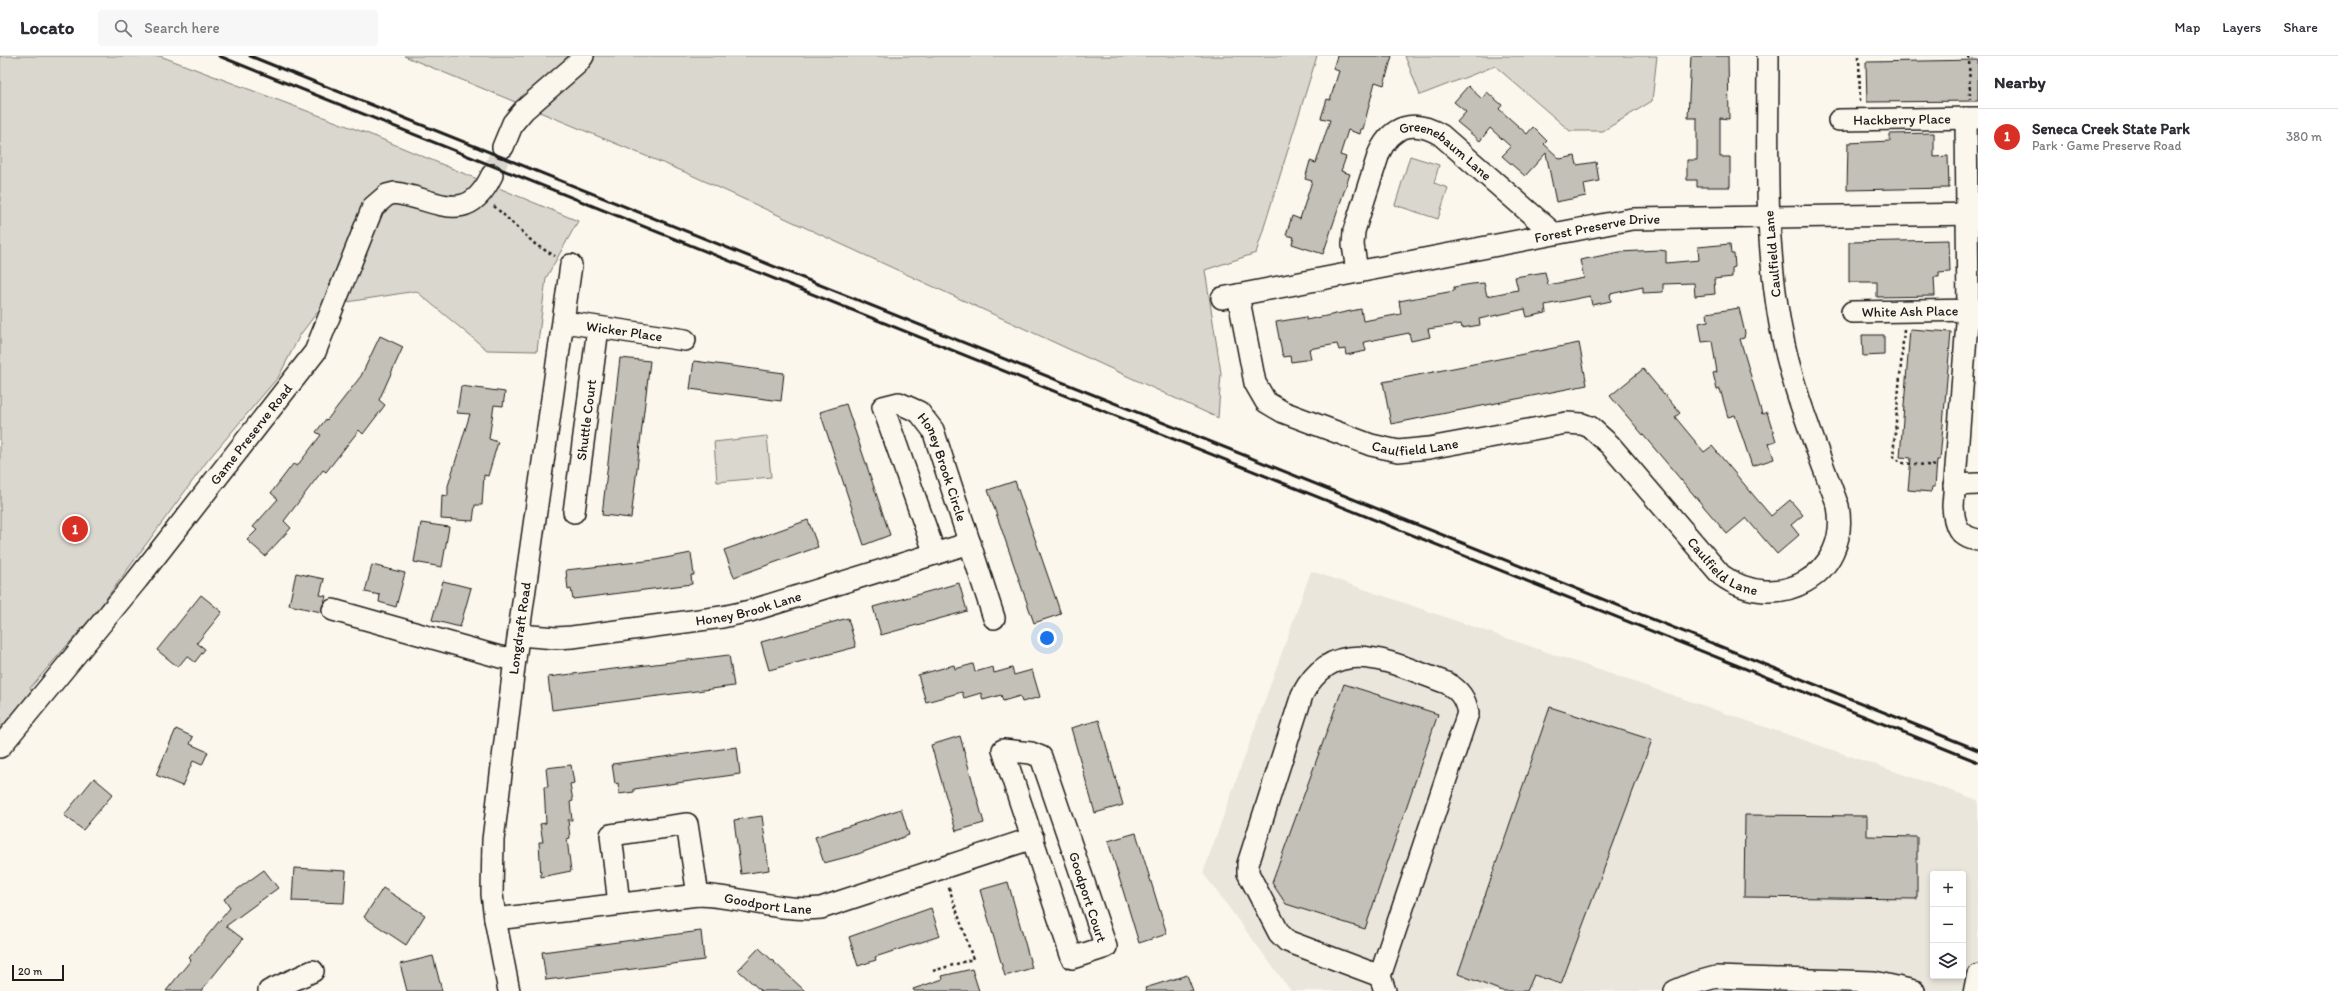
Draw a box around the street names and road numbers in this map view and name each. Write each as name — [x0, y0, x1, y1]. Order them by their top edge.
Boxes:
street label: Hackberry Place — [1853, 110, 1951, 129]
street label: Greenebaum Lane — [1397, 118, 1495, 185]
street label: Caulfield Lane — [1760, 209, 1785, 298]
street label: Forest Preserve Drive — [1533, 211, 1660, 247]
street label: White Ash Place — [1862, 302, 1959, 321]
street label: Wicker Place — [585, 317, 664, 346]
street label: Shuttle Court — [573, 378, 600, 461]
street label: Game Preserve Road — [206, 380, 296, 489]
street label: Honey Brook Circle — [914, 409, 970, 524]
street label: Caulfield Lane — [1370, 435, 1460, 460]
street label: Caulfield Lane — [1683, 534, 1759, 599]
street label: Longdraft Road — [505, 581, 535, 676]
street label: Honey Brook Lane — [694, 588, 804, 629]
street label: Goodport Court — [1065, 850, 1110, 944]
street label: Goodport Lane — [723, 889, 812, 918]

